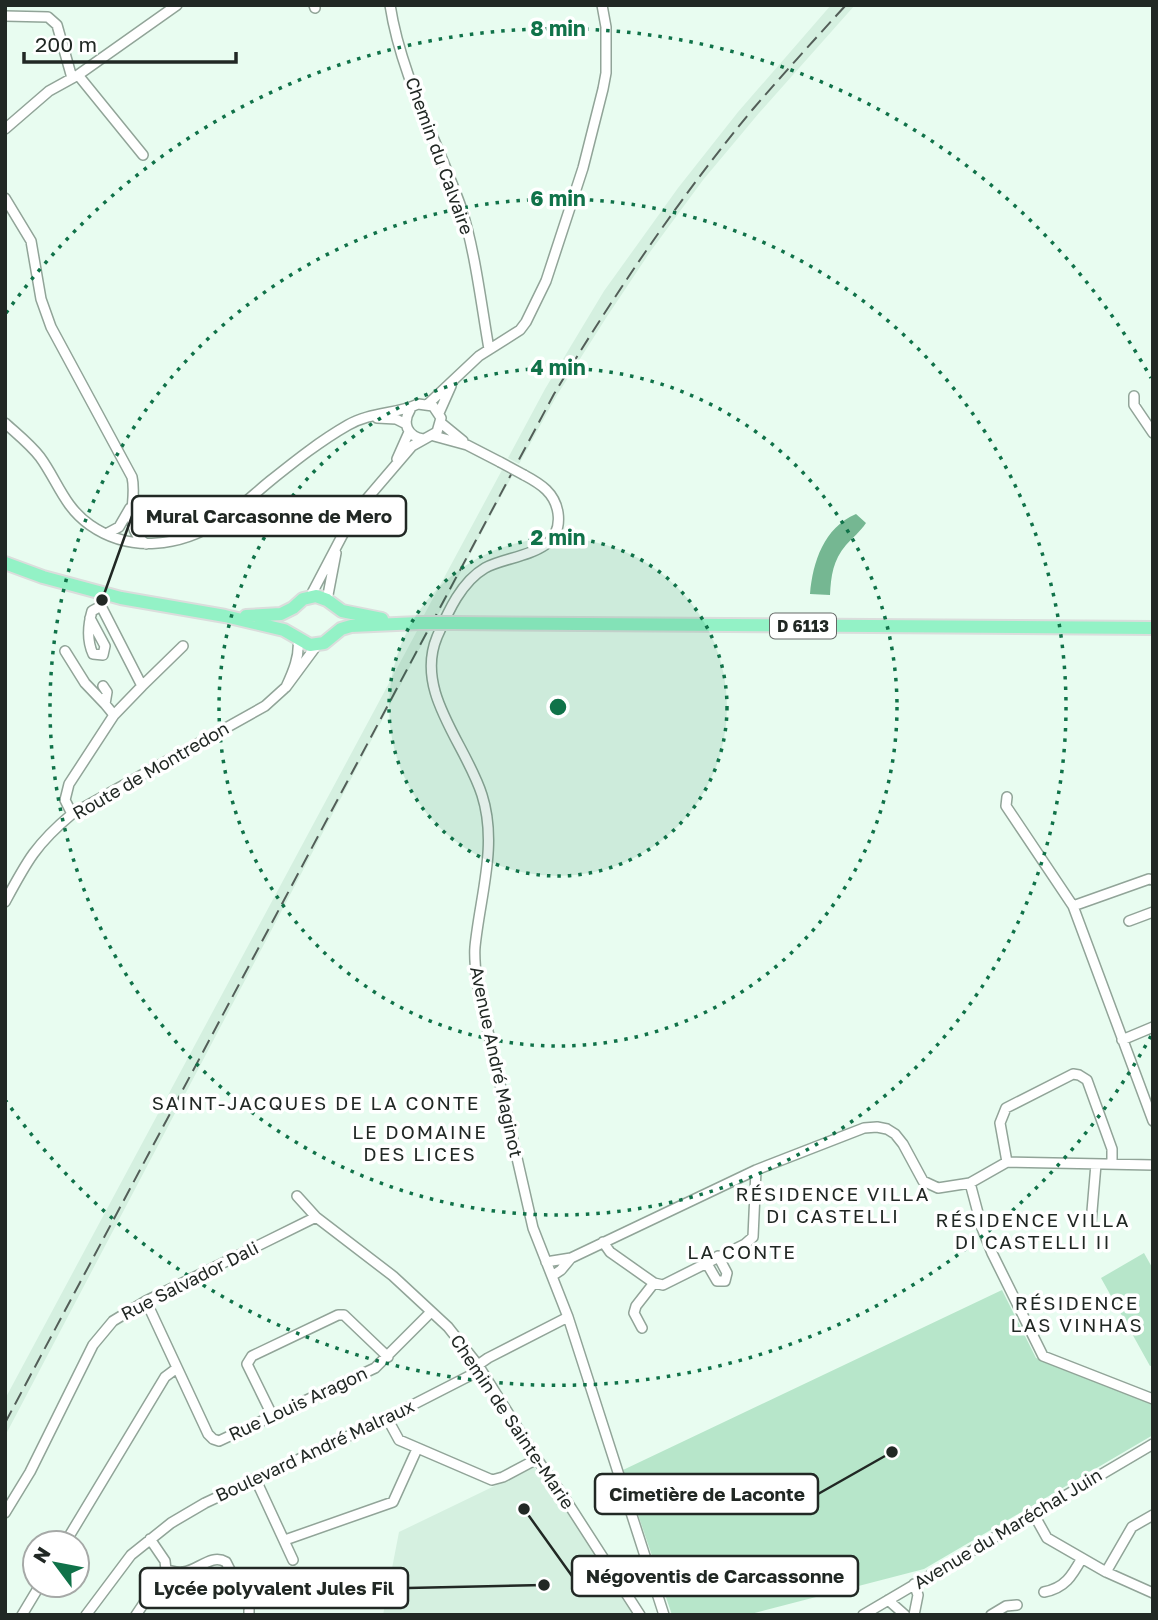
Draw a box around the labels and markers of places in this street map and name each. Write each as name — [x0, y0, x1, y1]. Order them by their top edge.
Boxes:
callout: Mural Carcasonne de Mero — [132, 496, 406, 536]
centre of rings — [546, 695, 570, 719]
callout: Cimetière de Laconte — [595, 1474, 818, 1514]
callout: Négoventis de Carcassonne — [572, 1556, 858, 1596]
callout: Lycée polyvalent Jules Fil — [140, 1568, 408, 1608]

